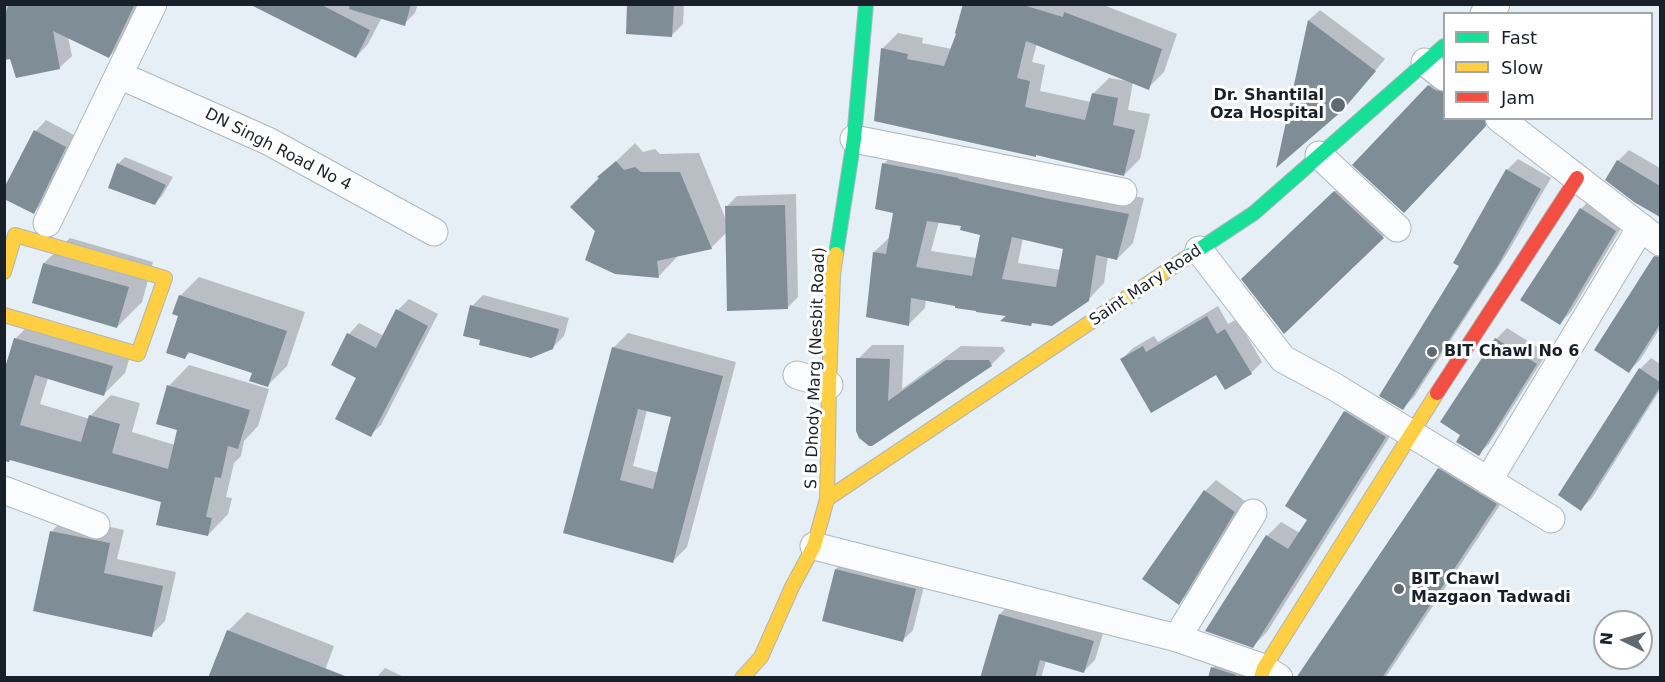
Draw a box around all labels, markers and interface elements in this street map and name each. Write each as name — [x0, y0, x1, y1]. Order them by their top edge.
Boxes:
legend — [1443, 12, 1653, 120]
text: Fast — [1501, 27, 1537, 48]
text: Slow — [1501, 57, 1543, 78]
place label: Dr. Shantilal Oza Hospital — [1210, 86, 1324, 124]
text: Jam — [1501, 87, 1535, 108]
marker: Dr. Shantilal Oza Hospital — [1329, 96, 1347, 114]
street label: DN Singh Road No 4 — [202, 105, 354, 195]
street label: Saint Mary Road — [1086, 241, 1206, 331]
street label: S B Dhody Marg (Nesbit Road) — [802, 247, 830, 489]
place label: BIT Chawl No 6 — [1444, 342, 1579, 362]
marker: BIT Chawl No 6 — [1425, 345, 1439, 359]
place label: BIT Chawl Mazgaon Tadwadi — [1411, 570, 1571, 608]
marker: BIT Chawl Mazgaon Tadwadi — [1392, 582, 1406, 596]
north arrow — [1593, 610, 1653, 670]
text: N — [1597, 631, 1617, 646]

